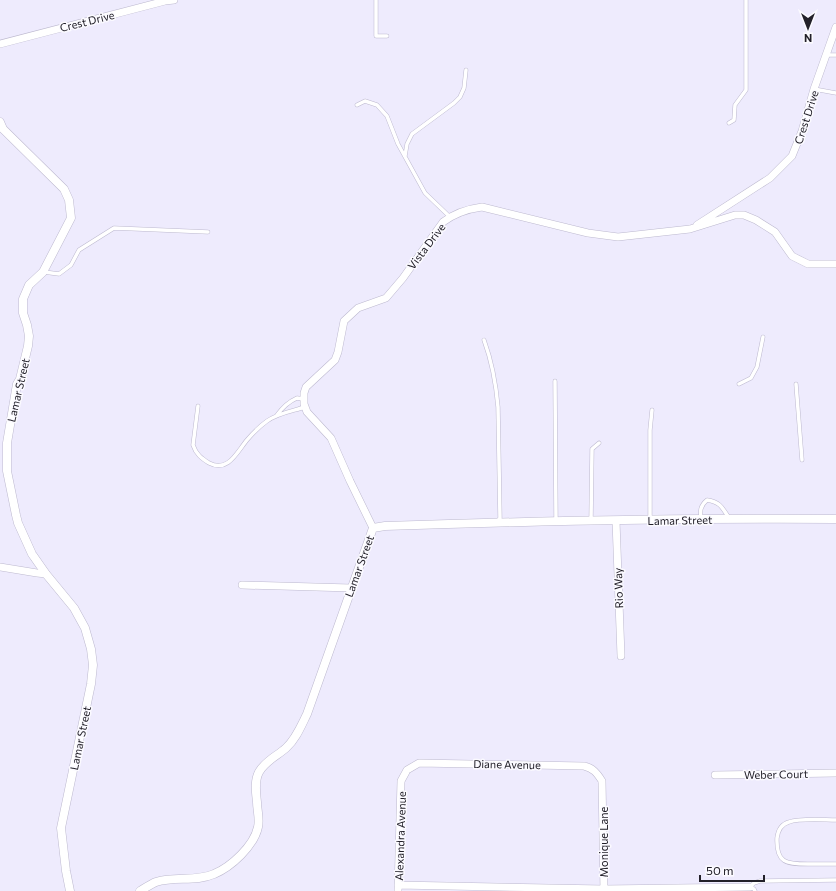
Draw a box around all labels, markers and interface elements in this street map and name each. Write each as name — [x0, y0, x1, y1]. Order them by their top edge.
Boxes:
street label: Crest Drive — [58, 8, 116, 34]
north arrow — [788, 8, 828, 48]
text: N — [804, 32, 812, 45]
street label: Crest Drive — [791, 88, 821, 146]
street label: Vista Drive — [404, 220, 448, 272]
street label: Lamar Street — [4, 356, 32, 423]
street label: Lamar Street — [647, 513, 713, 527]
street label: Lamar Street — [342, 533, 376, 599]
street label: Rio Way — [611, 567, 625, 609]
street label: Lamar Street — [67, 704, 93, 771]
street label: Diane Avenue — [473, 757, 541, 771]
street label: Weber Court — [744, 767, 809, 781]
street label: Alexandra Avenue — [392, 791, 408, 881]
street label: Monique Lane — [597, 806, 610, 877]
scale bar — [700, 857, 764, 883]
text: 50 m — [706, 863, 734, 877]

